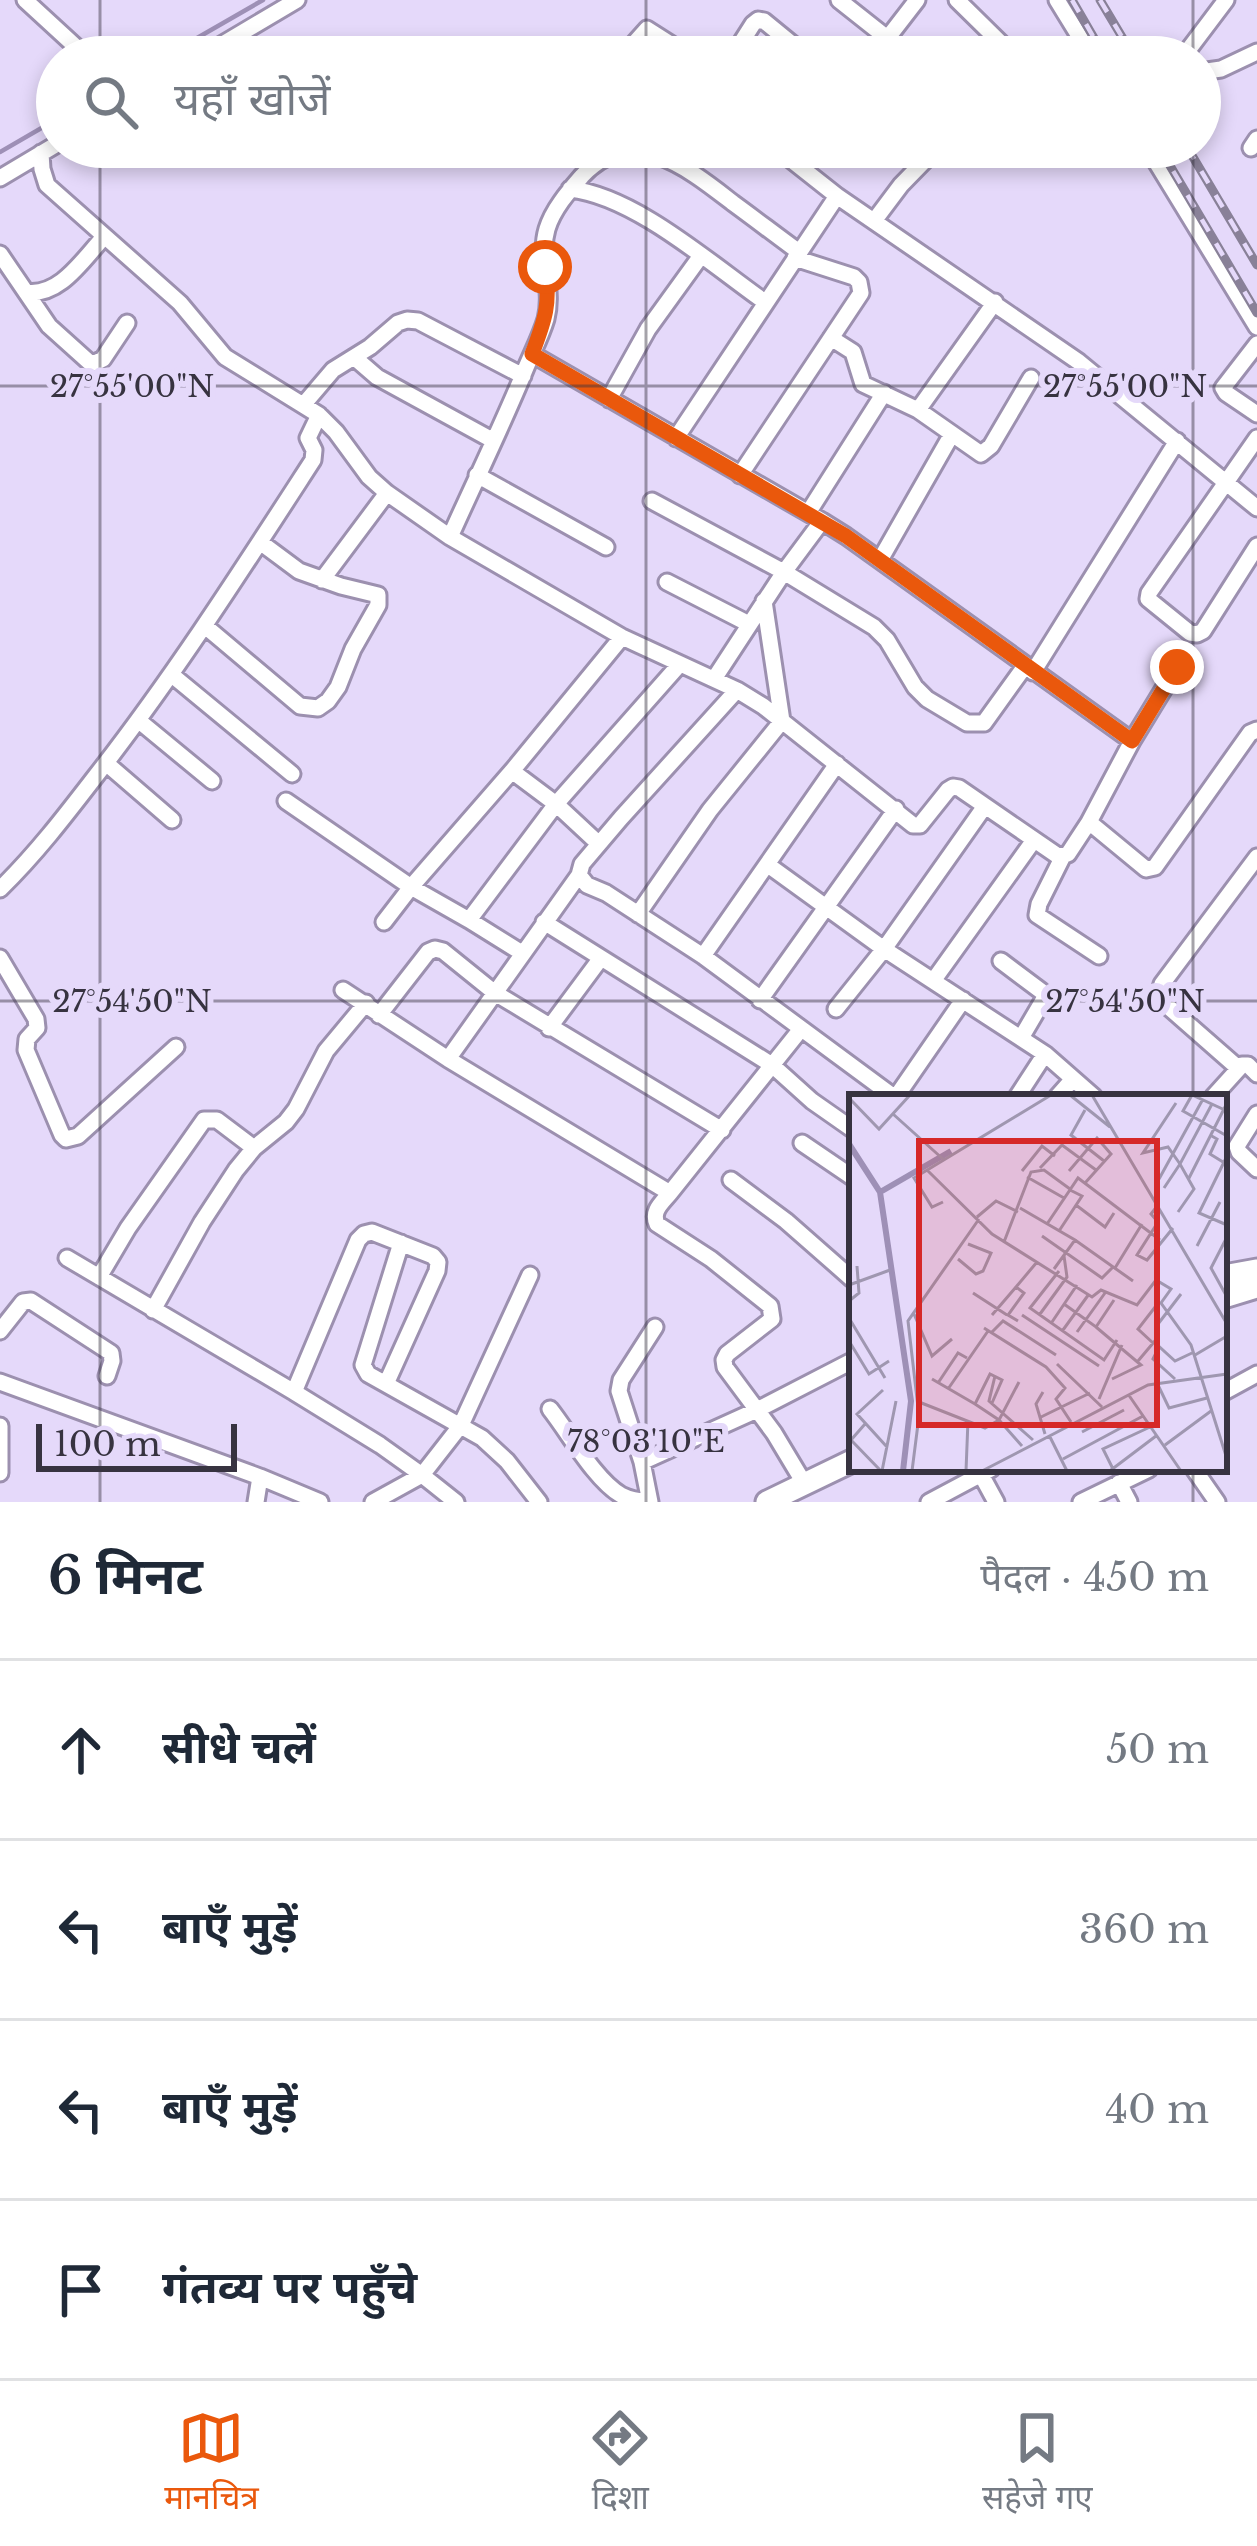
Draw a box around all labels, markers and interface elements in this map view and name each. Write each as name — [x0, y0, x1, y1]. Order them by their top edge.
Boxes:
search box — [36, 36, 1221, 168]
icon: search — [78, 69, 144, 135]
text: यहाँ खोजें — [174, 71, 330, 127]
route start — [518, 240, 572, 294]
text: 27°55'00"N — [50, 368, 214, 405]
text: 27°55'00"N — [1043, 368, 1207, 405]
route end — [1150, 640, 1204, 694]
text: 27°54'50"N — [52, 983, 212, 1020]
text: 27°54'50"N — [1045, 983, 1205, 1020]
inset map — [849, 1094, 1227, 1472]
scale bar — [36, 1418, 237, 1471]
text: 78°03'10"E — [567, 1423, 725, 1460]
text: 100 m — [54, 1424, 161, 1465]
text: 6 मिनट — [48, 1545, 203, 1608]
text: पैदल · 450 m — [980, 1553, 1209, 1602]
icon: ahead — [48, 1717, 114, 1783]
text: सीधे चलें — [162, 1719, 316, 1775]
text: 50 m — [1106, 1725, 1209, 1774]
icon: left — [48, 1897, 114, 1963]
text: बाएँ मुड़ें — [162, 1899, 297, 1955]
text: 360 m — [1079, 1905, 1209, 1954]
icon: left — [48, 2077, 114, 2143]
text: बाएँ मुड़ें — [162, 2079, 297, 2135]
text: 40 m — [1105, 2085, 1209, 2134]
icon: arrive — [48, 2257, 114, 2323]
text: गंतव्य पर पहुँचे — [162, 2259, 417, 2315]
tab: मानचित्र — [164, 2405, 259, 2522]
tab: दिशा — [587, 2405, 653, 2522]
tab: सहेजे गए — [982, 2405, 1093, 2522]

